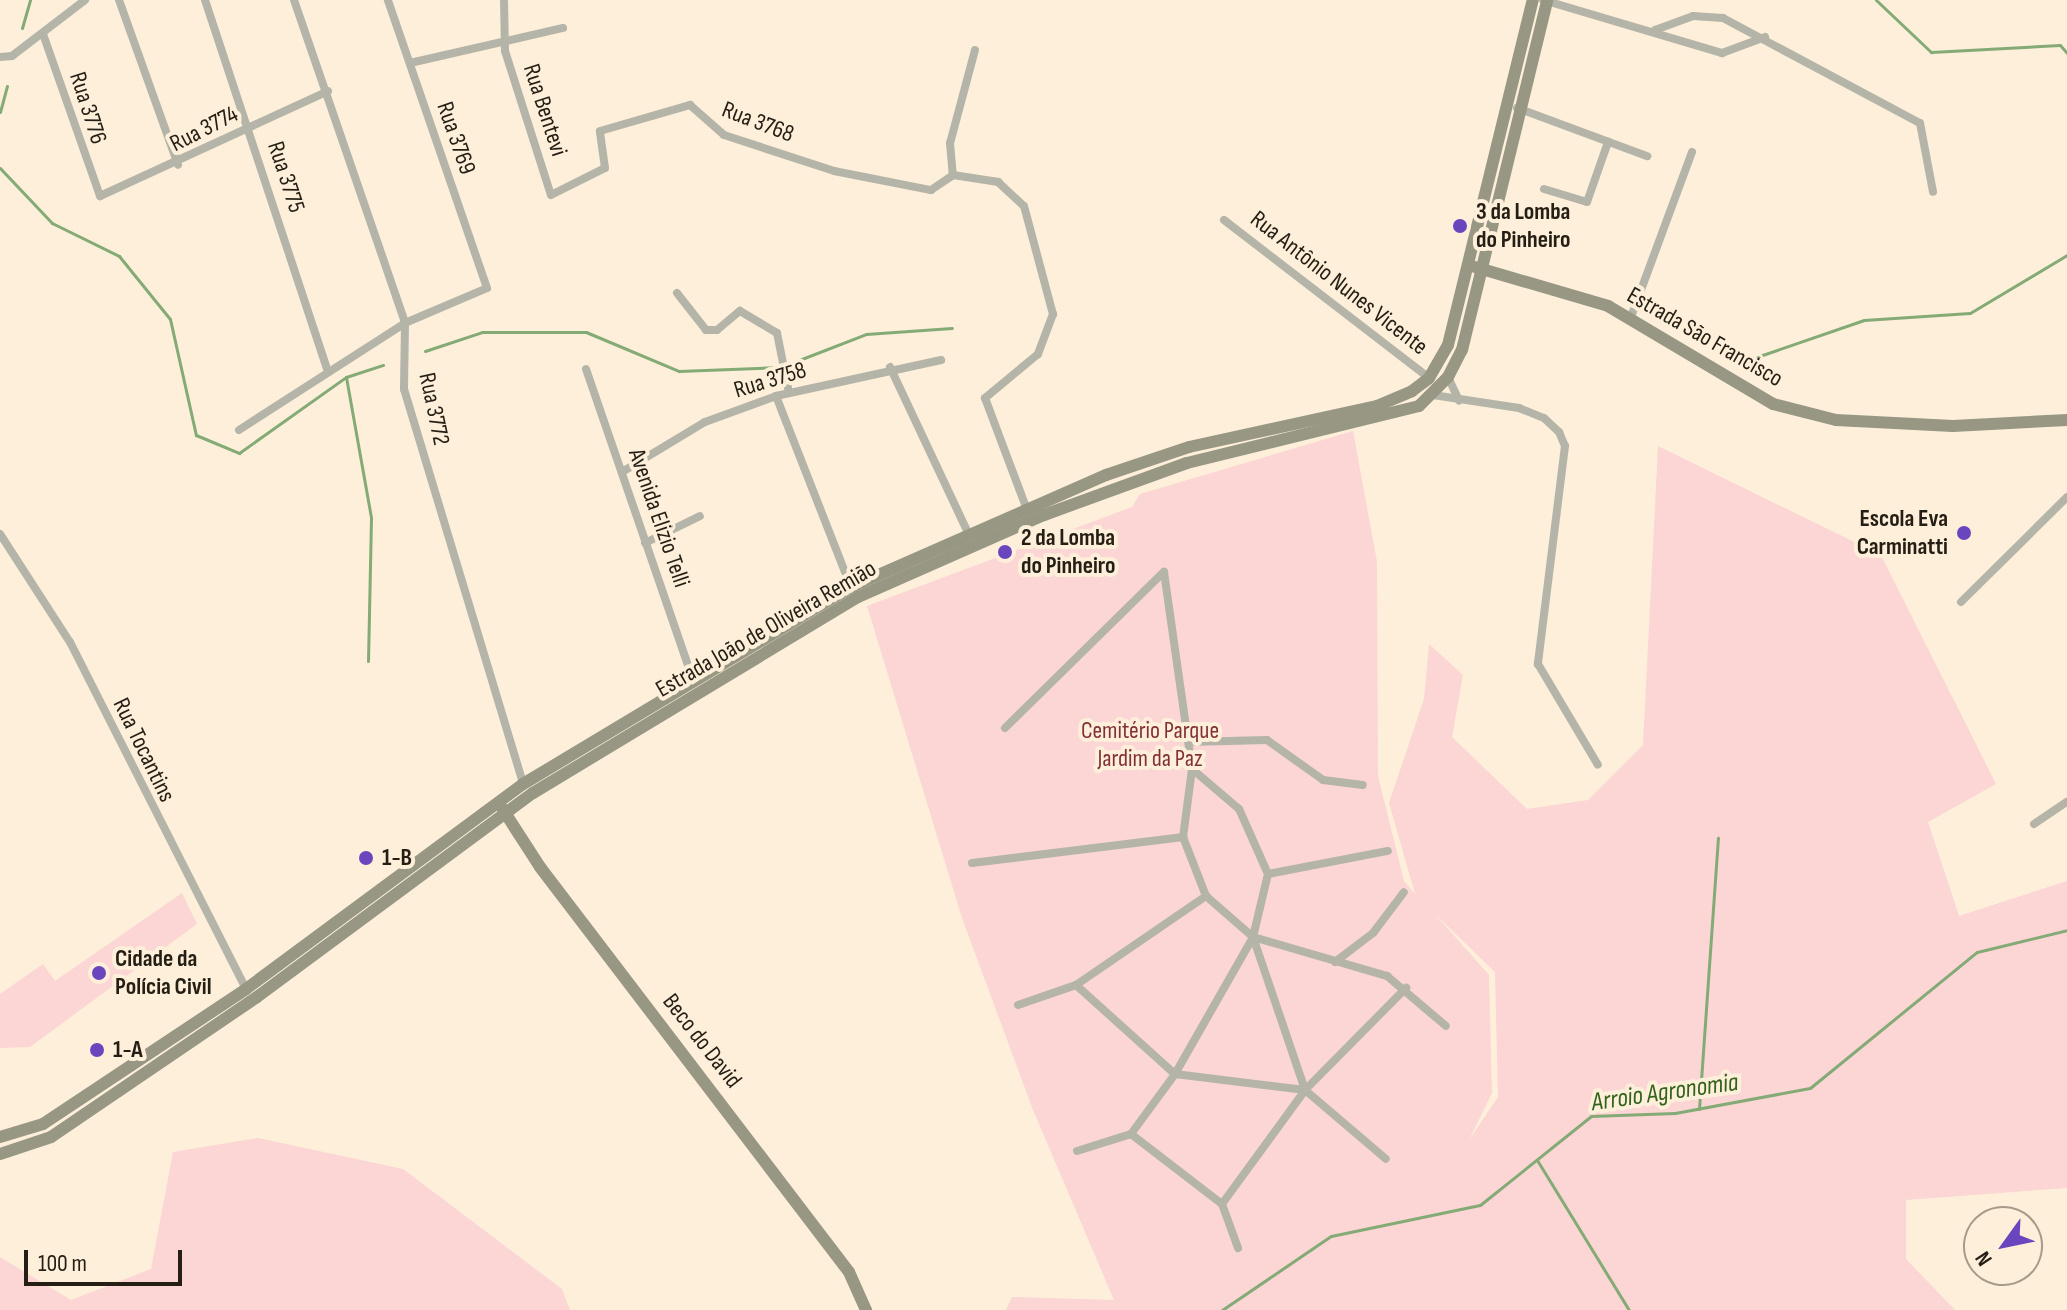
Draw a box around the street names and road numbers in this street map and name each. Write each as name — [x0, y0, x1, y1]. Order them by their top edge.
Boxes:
street label: Rua Bentevi — [517, 60, 573, 160]
street label: Rua 3776 — [63, 68, 113, 148]
street label: Rua 3768 — [718, 95, 798, 149]
street label: Rua 3769 — [430, 98, 482, 178]
street label: Rua 3774 — [165, 100, 243, 158]
street label: Rua 3775 — [261, 138, 311, 216]
street label: Rua Antônio Nunes Vicente — [1245, 205, 1433, 361]
street label: Estrada São Francisco — [1622, 281, 1788, 393]
street label: Rua 3758 — [730, 355, 810, 405]
street label: Rua 3772 — [412, 370, 456, 448]
street label: Avenida Elizio Telli — [622, 445, 696, 591]
street label: Estrada João de Oliveira Remião — [651, 554, 881, 704]
street label: Rua Tocantins — [107, 693, 181, 807]
street label: Beco do David — [656, 988, 748, 1094]

